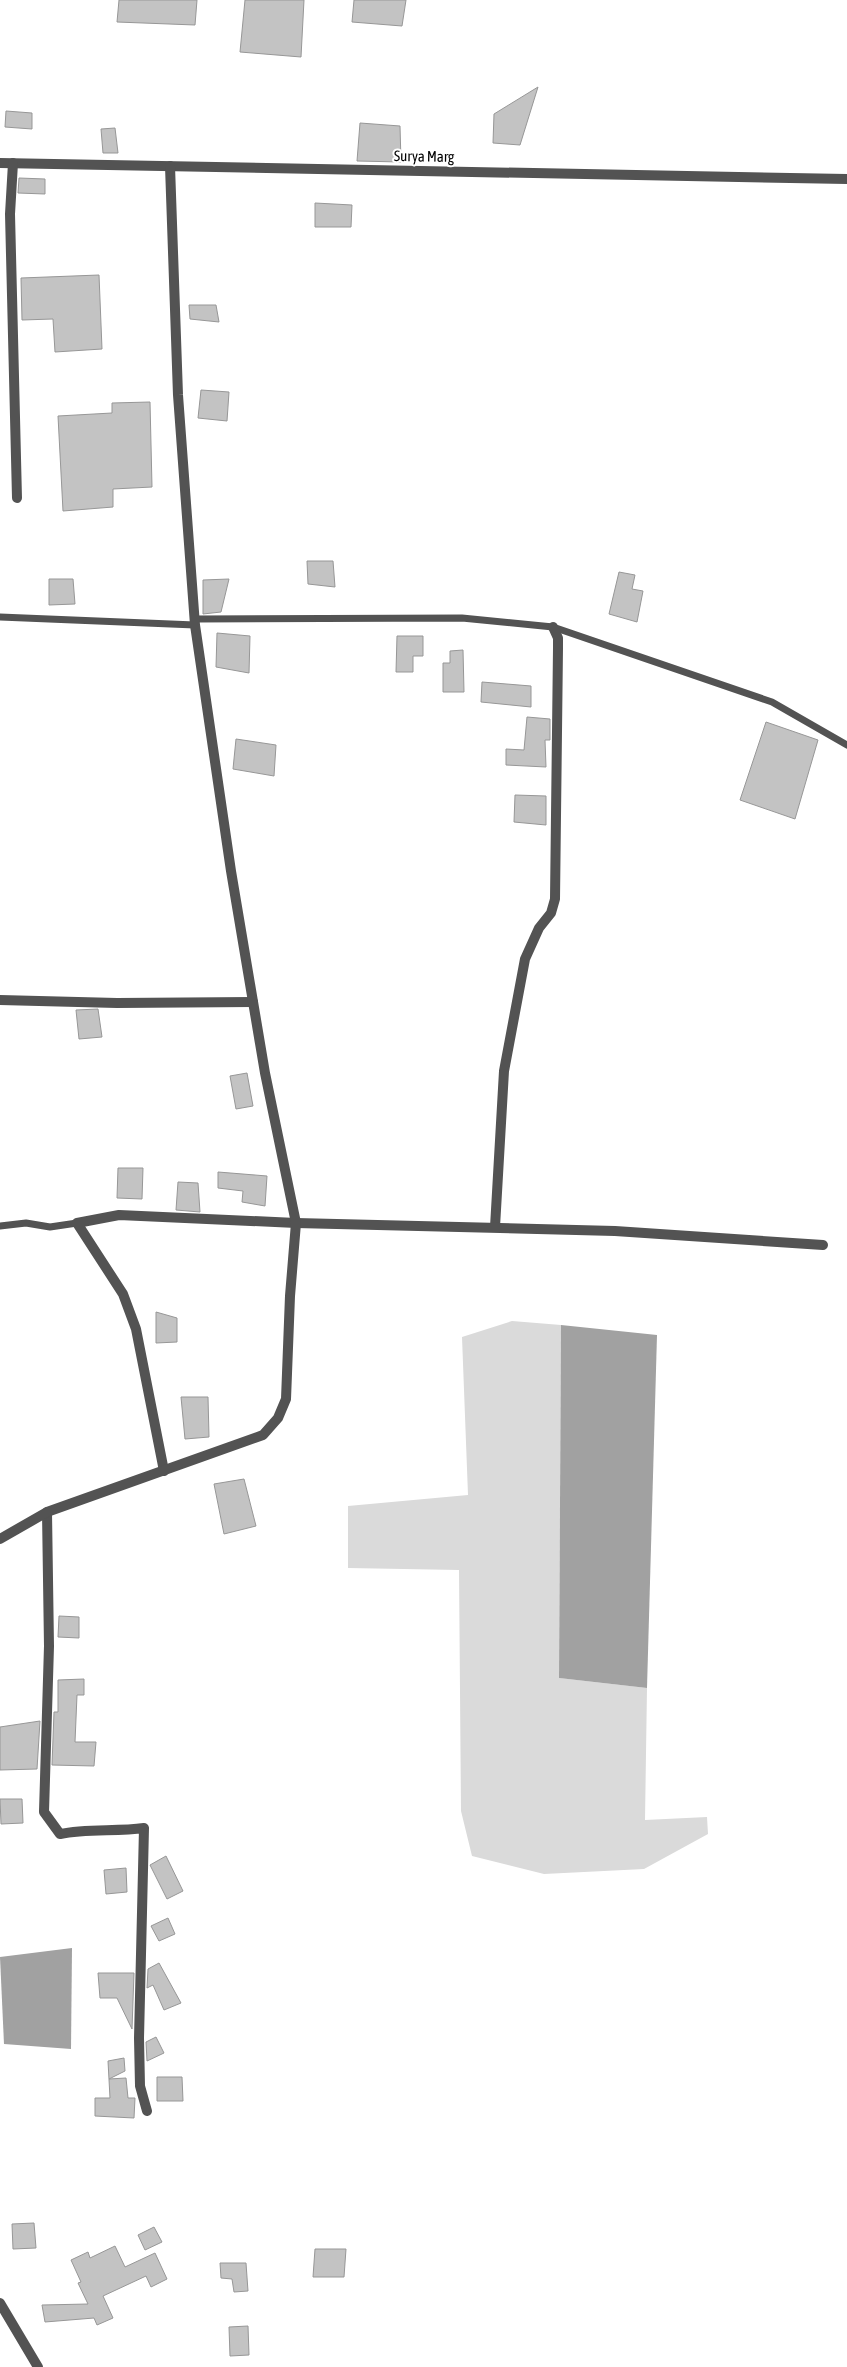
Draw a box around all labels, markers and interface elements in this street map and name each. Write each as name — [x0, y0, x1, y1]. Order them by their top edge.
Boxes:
street label: Surya Marg — [394, 147, 455, 165]

